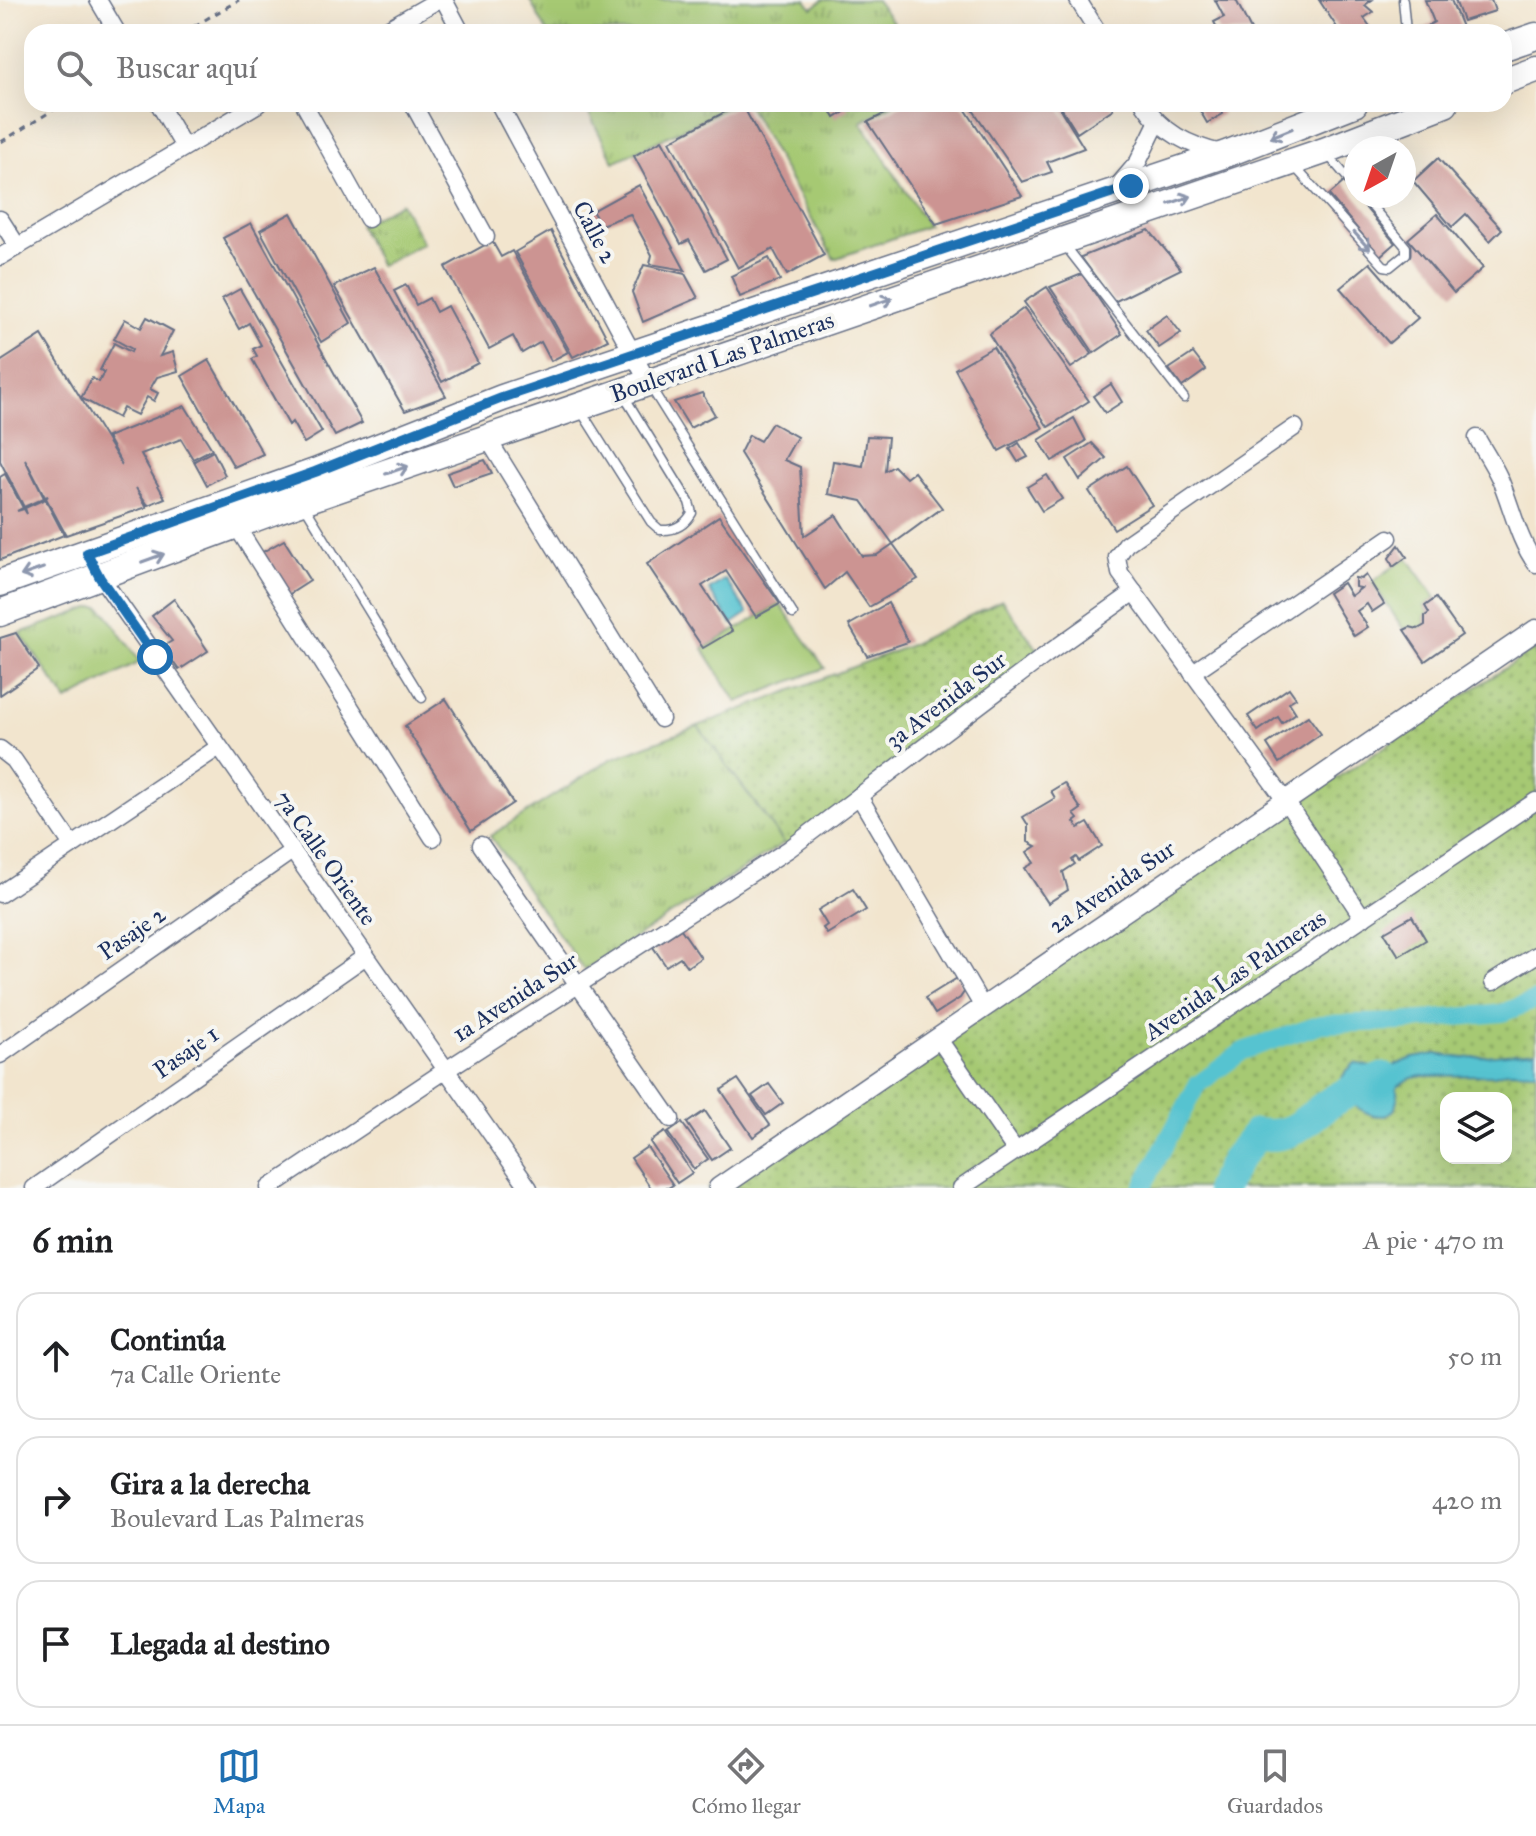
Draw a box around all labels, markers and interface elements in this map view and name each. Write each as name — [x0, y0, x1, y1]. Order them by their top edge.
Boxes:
search box — [24, 24, 1512, 112]
icon: search — [52, 46, 96, 90]
text: Buscar aquí — [116, 50, 257, 86]
one-way arrow — [1269, 127, 1294, 141]
north arrow — [1344, 136, 1416, 208]
route end — [1113, 168, 1149, 204]
one-way arrow — [1167, 191, 1192, 206]
street label: Calle 2 — [566, 196, 624, 268]
one-way arrow — [1352, 231, 1370, 251]
one-way arrow — [868, 294, 892, 308]
street label: Boulevard Las Palmeras — [606, 305, 838, 409]
one-way arrow — [384, 461, 409, 476]
one-way arrow — [140, 550, 164, 564]
one-way arrow — [21, 566, 45, 580]
route start — [137, 639, 173, 675]
street label: 3a Avenida Sur — [880, 645, 1012, 755]
street label: 7a Calle Oriente — [268, 785, 384, 931]
street label: 2a Avenida Sur — [1043, 834, 1181, 940]
street label: Pasaje 2 — [93, 899, 172, 967]
street label: Avenida Las Palmeras — [1138, 903, 1332, 1048]
street label: 1a Avenida Sur — [447, 945, 583, 1049]
street label: Pasaje 1 — [148, 1019, 224, 1085]
map controls — [1440, 1092, 1512, 1164]
button: layers — [1440, 1092, 1512, 1164]
text: 6 min — [32, 1220, 113, 1261]
text: A pie · 470 m — [1363, 1224, 1504, 1256]
text: Continúa — [110, 1322, 226, 1358]
icon: ahead — [34, 1334, 78, 1378]
text: 50 m — [1447, 1340, 1502, 1372]
text: 7a Calle Oriente — [110, 1358, 281, 1390]
text: Gira a la derecha — [110, 1466, 310, 1502]
icon: right — [34, 1478, 78, 1522]
text: 420 m — [1432, 1484, 1502, 1516]
text: Boulevard Las Palmeras — [110, 1502, 364, 1534]
icon: arrive — [34, 1622, 78, 1666]
text: Llegada al destino — [110, 1626, 330, 1662]
tab: Mapa — [213, 1744, 265, 1819]
tab: Cómo llegar — [691, 1744, 801, 1819]
tab: Guardados — [1227, 1744, 1323, 1819]

